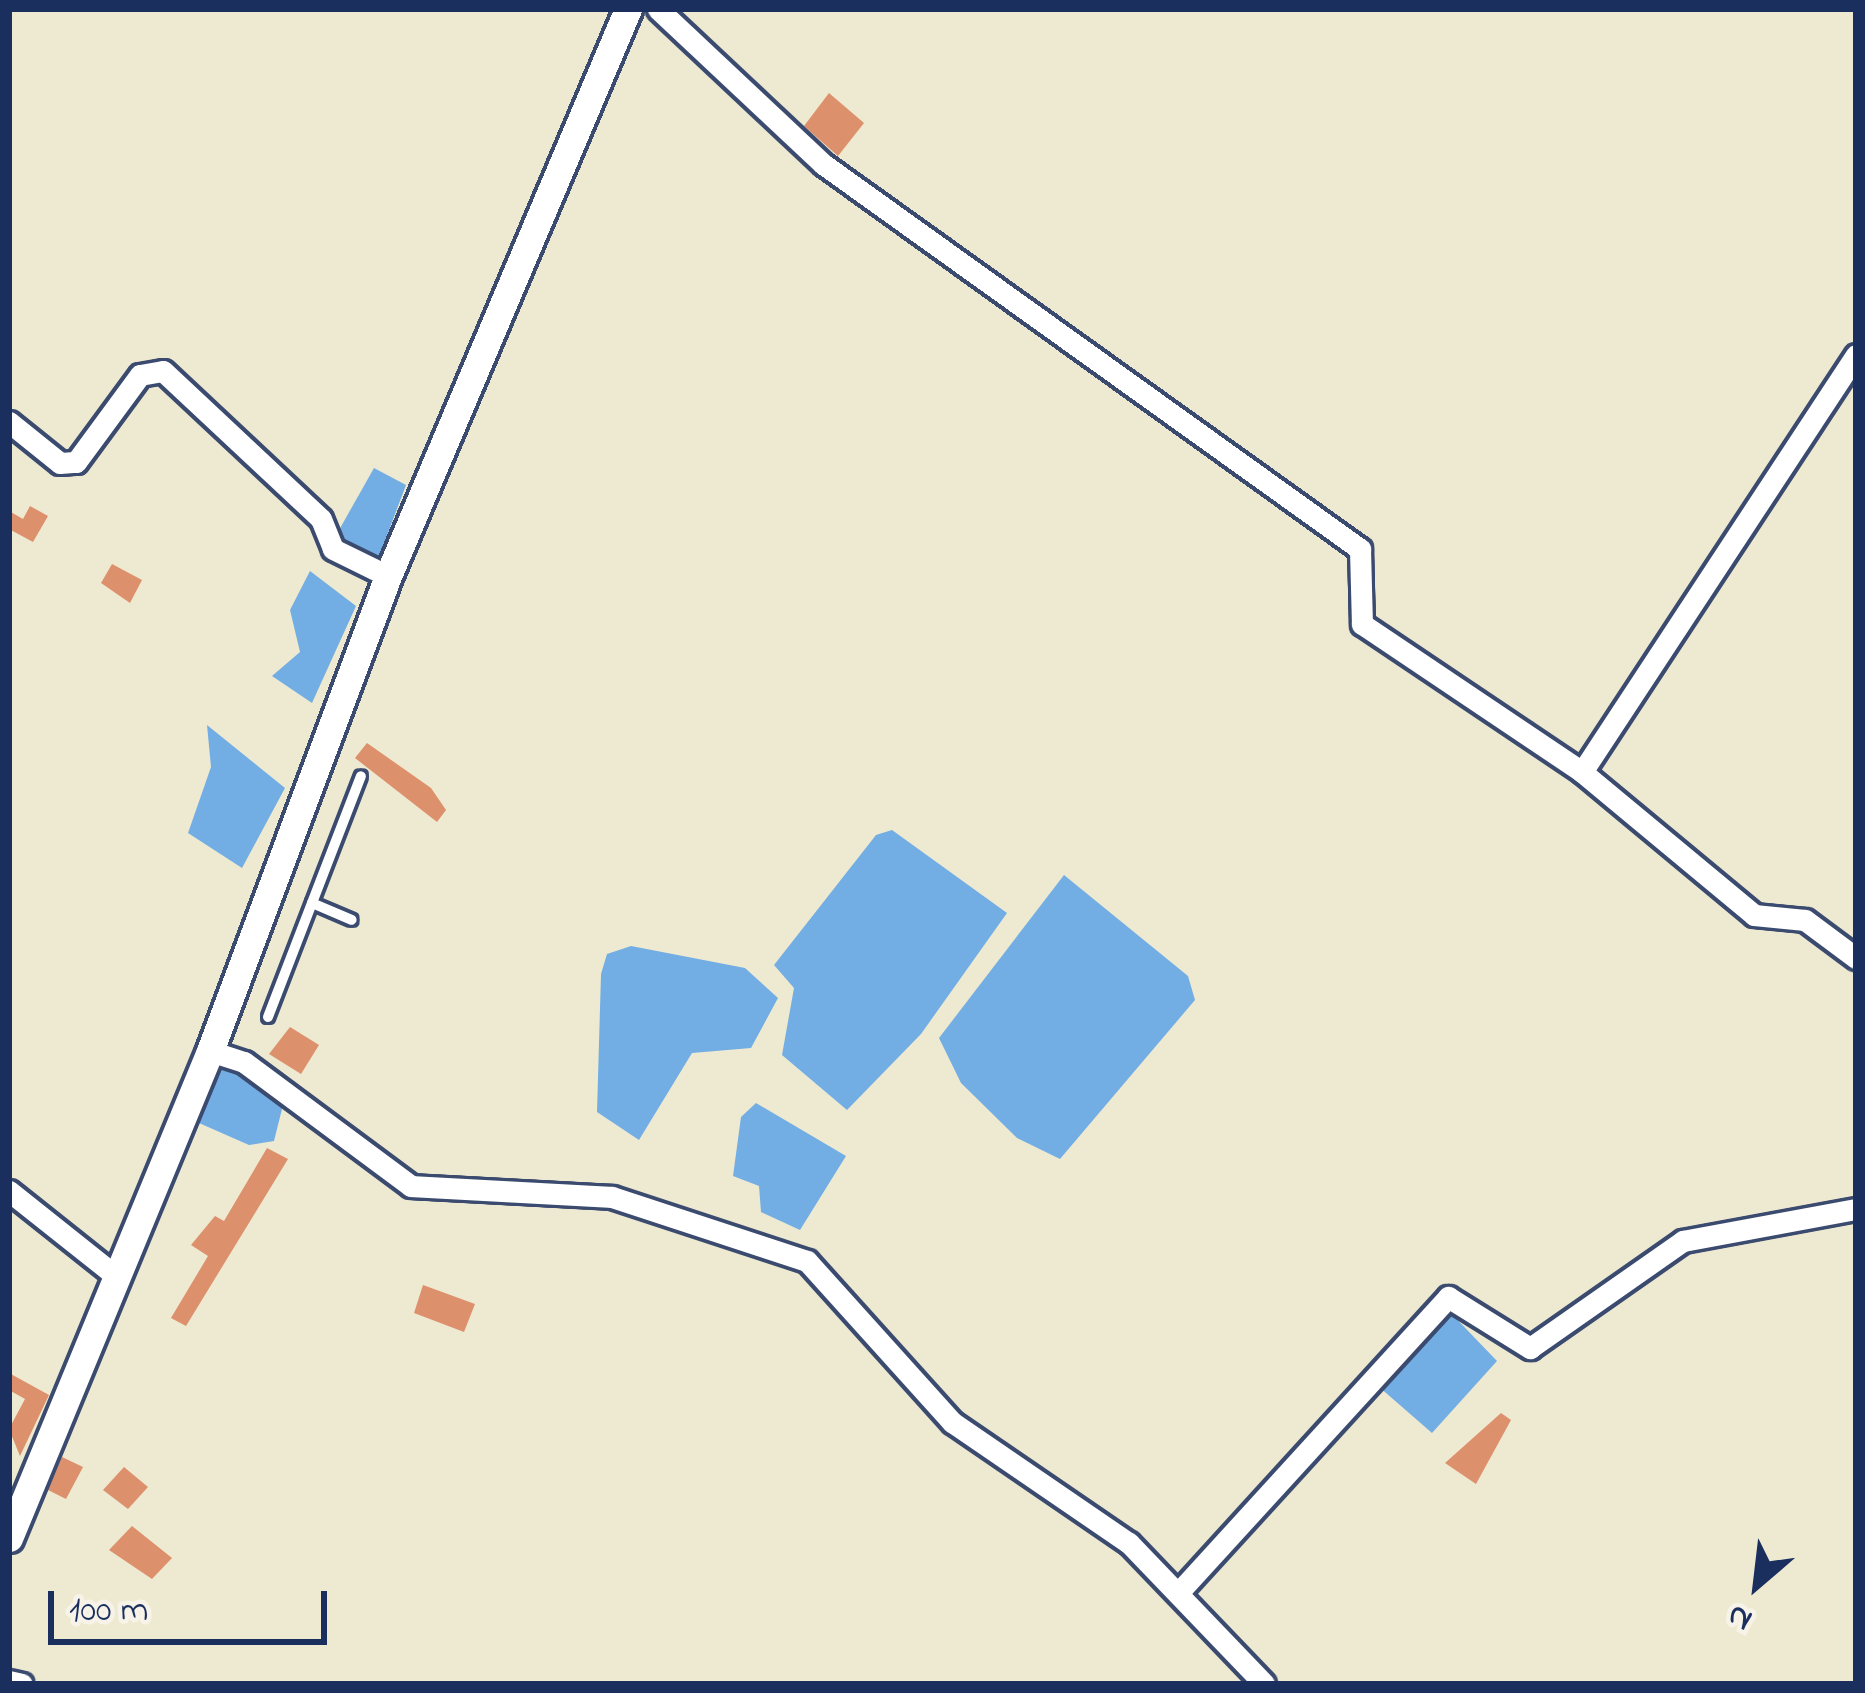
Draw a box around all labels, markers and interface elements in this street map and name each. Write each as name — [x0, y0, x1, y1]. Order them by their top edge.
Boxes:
north arrow — [1697, 1525, 1817, 1645]
scale bar — [54, 1567, 333, 1641]
text: 100 m — [69, 1585, 149, 1638]
text: N — [1719, 1590, 1761, 1643]

